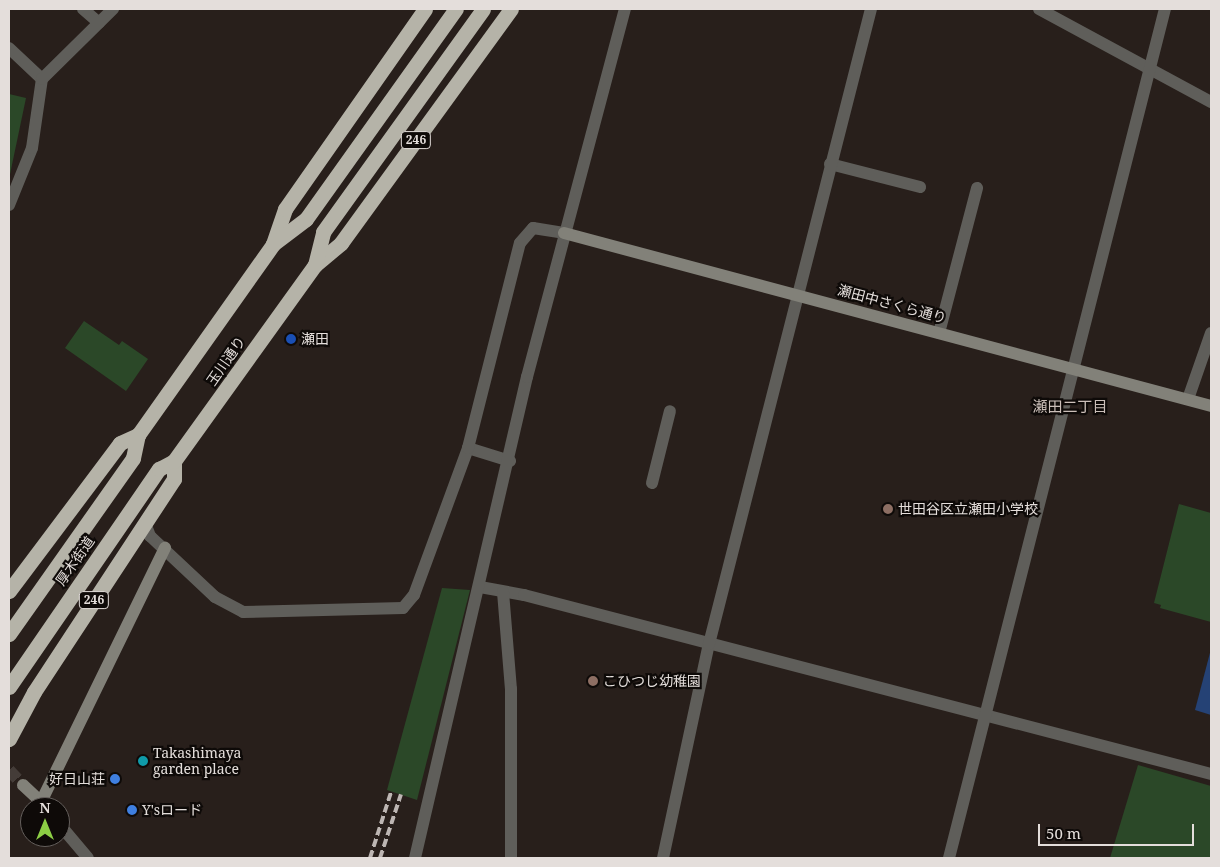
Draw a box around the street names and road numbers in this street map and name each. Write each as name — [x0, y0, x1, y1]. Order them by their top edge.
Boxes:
road number: 246 — [400, 130, 432, 150]
street label: 瀬田中さくら通り — [836, 281, 948, 327]
street label: 玉川通り — [203, 333, 249, 389]
street label: 厚木街道 — [52, 533, 98, 589]
road number: 246 — [78, 590, 110, 610]

